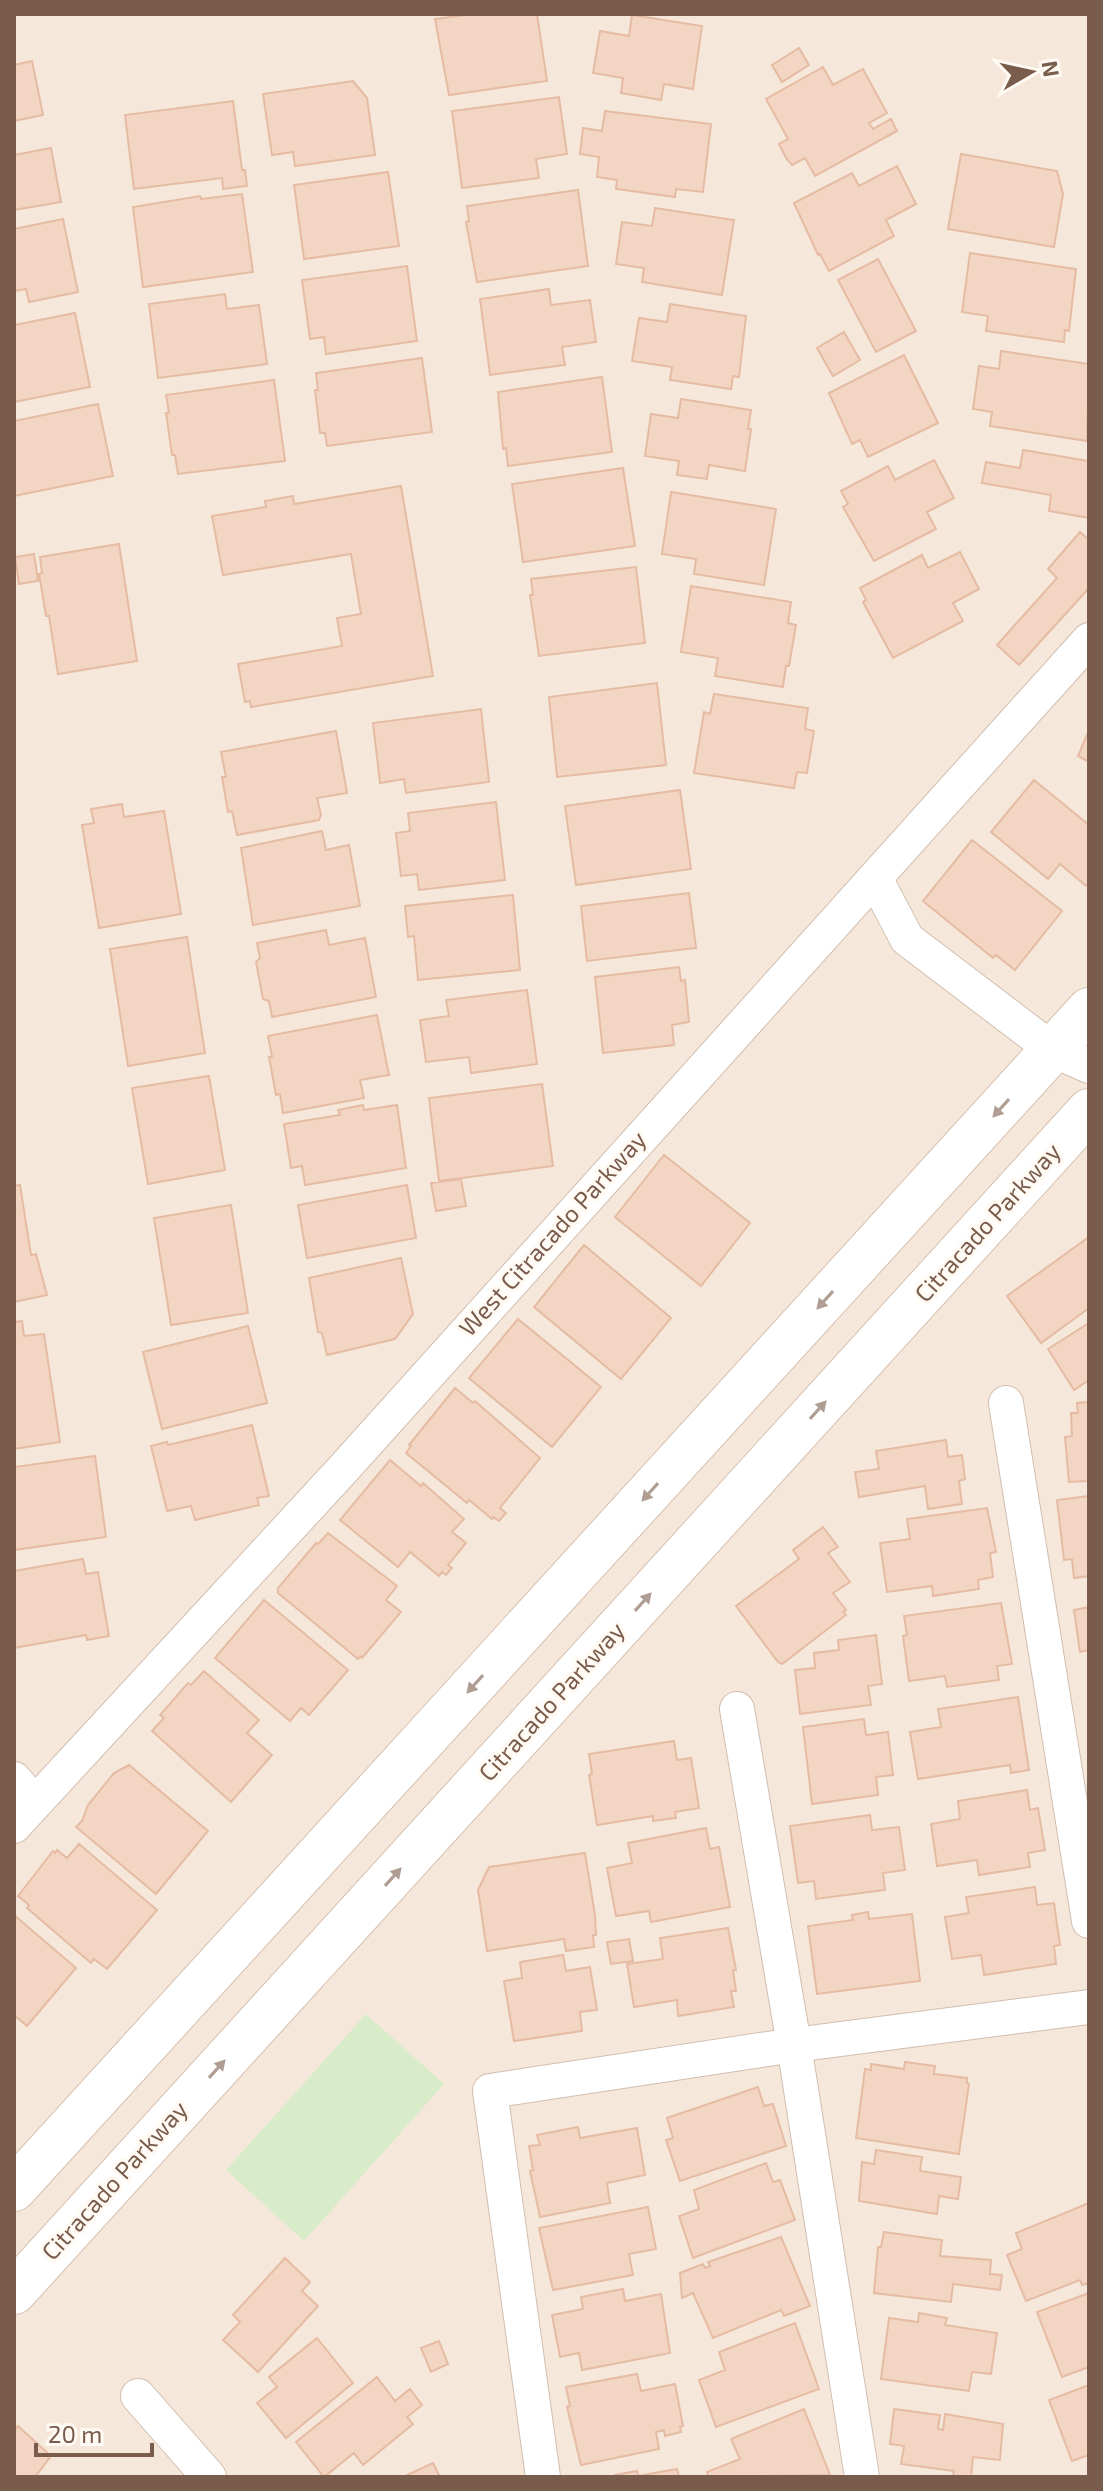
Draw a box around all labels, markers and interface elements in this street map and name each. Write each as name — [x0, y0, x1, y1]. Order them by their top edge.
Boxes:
north arrow — [991, 32, 1071, 112]
text: N — [1038, 59, 1066, 79]
one-way arrow — [992, 1098, 1010, 1117]
street label: West Citracado Parkway — [452, 1124, 652, 1341]
street label: Citracado Parkway — [908, 1136, 1066, 1307]
one-way arrow — [817, 1290, 835, 1309]
one-way arrow — [809, 1400, 827, 1419]
one-way arrow — [642, 1481, 659, 1501]
one-way arrow — [634, 1592, 652, 1611]
street label: Citracado Parkway — [472, 1615, 630, 1786]
one-way arrow — [466, 1674, 484, 1693]
one-way arrow — [383, 1867, 401, 1886]
one-way arrow — [208, 2059, 226, 2078]
street label: Citracado Parkway — [35, 2094, 193, 2265]
scale bar — [36, 2407, 152, 2457]
text: 20 m — [48, 2419, 102, 2448]

